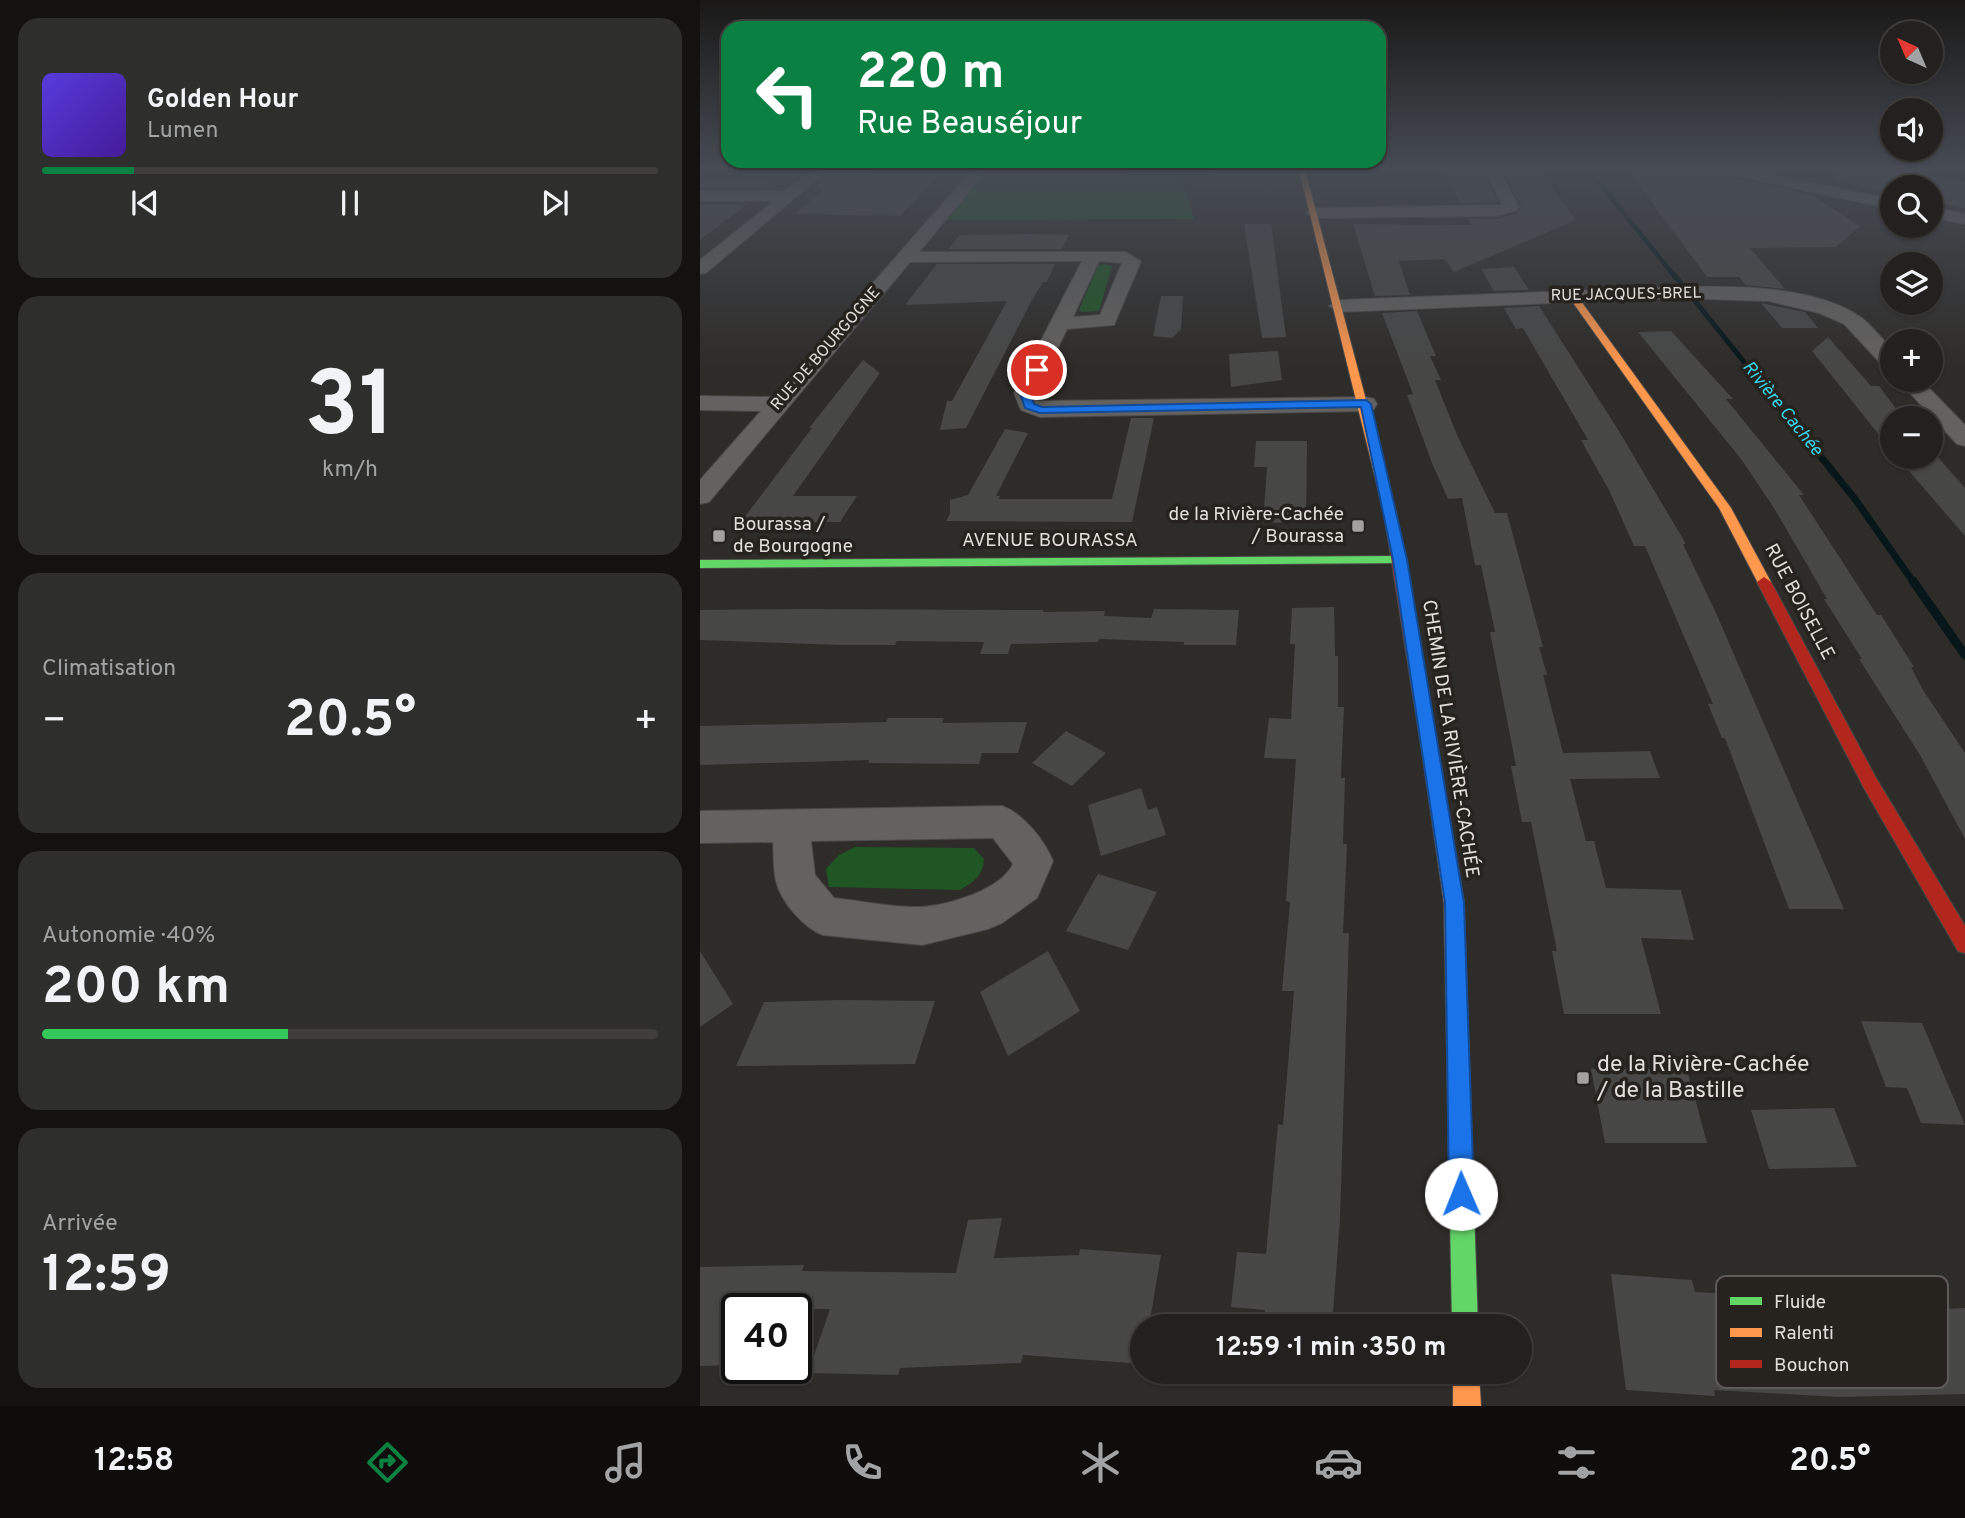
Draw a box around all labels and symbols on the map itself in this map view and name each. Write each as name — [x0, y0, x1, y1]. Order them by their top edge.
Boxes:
north arrow — [1880, 21, 1942, 84]
street label: RUE DE BOURGOGNE — [767, 283, 885, 415]
street label: RUE JACQUES-BREL — [1550, 284, 1702, 306]
pin — [1007, 340, 1067, 400]
water label: Rivière Cachée — [1737, 357, 1828, 462]
place label: de la Rivière-Cachée / Bourassa — [1169, 503, 1344, 549]
place label: Bourassa / de Bourgogne — [733, 513, 853, 559]
marker: de la Rivière-Cachée / Bourassa — [1350, 518, 1366, 534]
marker: Bourassa / de Bourgogne — [711, 528, 727, 544]
street label: AVENUE BOURASSA — [962, 529, 1138, 553]
street label: RUE BOISELLE — [1758, 540, 1840, 664]
street label: CHEMIN DE LA RIVIÈRE-CACHÉE — [1416, 598, 1485, 880]
place label: de la Rivière-Cachée / de la Bastille — [1596, 1051, 1809, 1106]
marker: de la Rivière-Cachée / de la Bastille — [1575, 1070, 1591, 1086]
position arrow — [1424, 1157, 1498, 1231]
legend — [1716, 1276, 1948, 1388]
text: Fluide — [1774, 1291, 1826, 1315]
speed limit sign: 40 — [721, 1293, 812, 1384]
text: Ralenti — [1774, 1322, 1834, 1346]
text: Bouchon — [1774, 1354, 1850, 1378]

